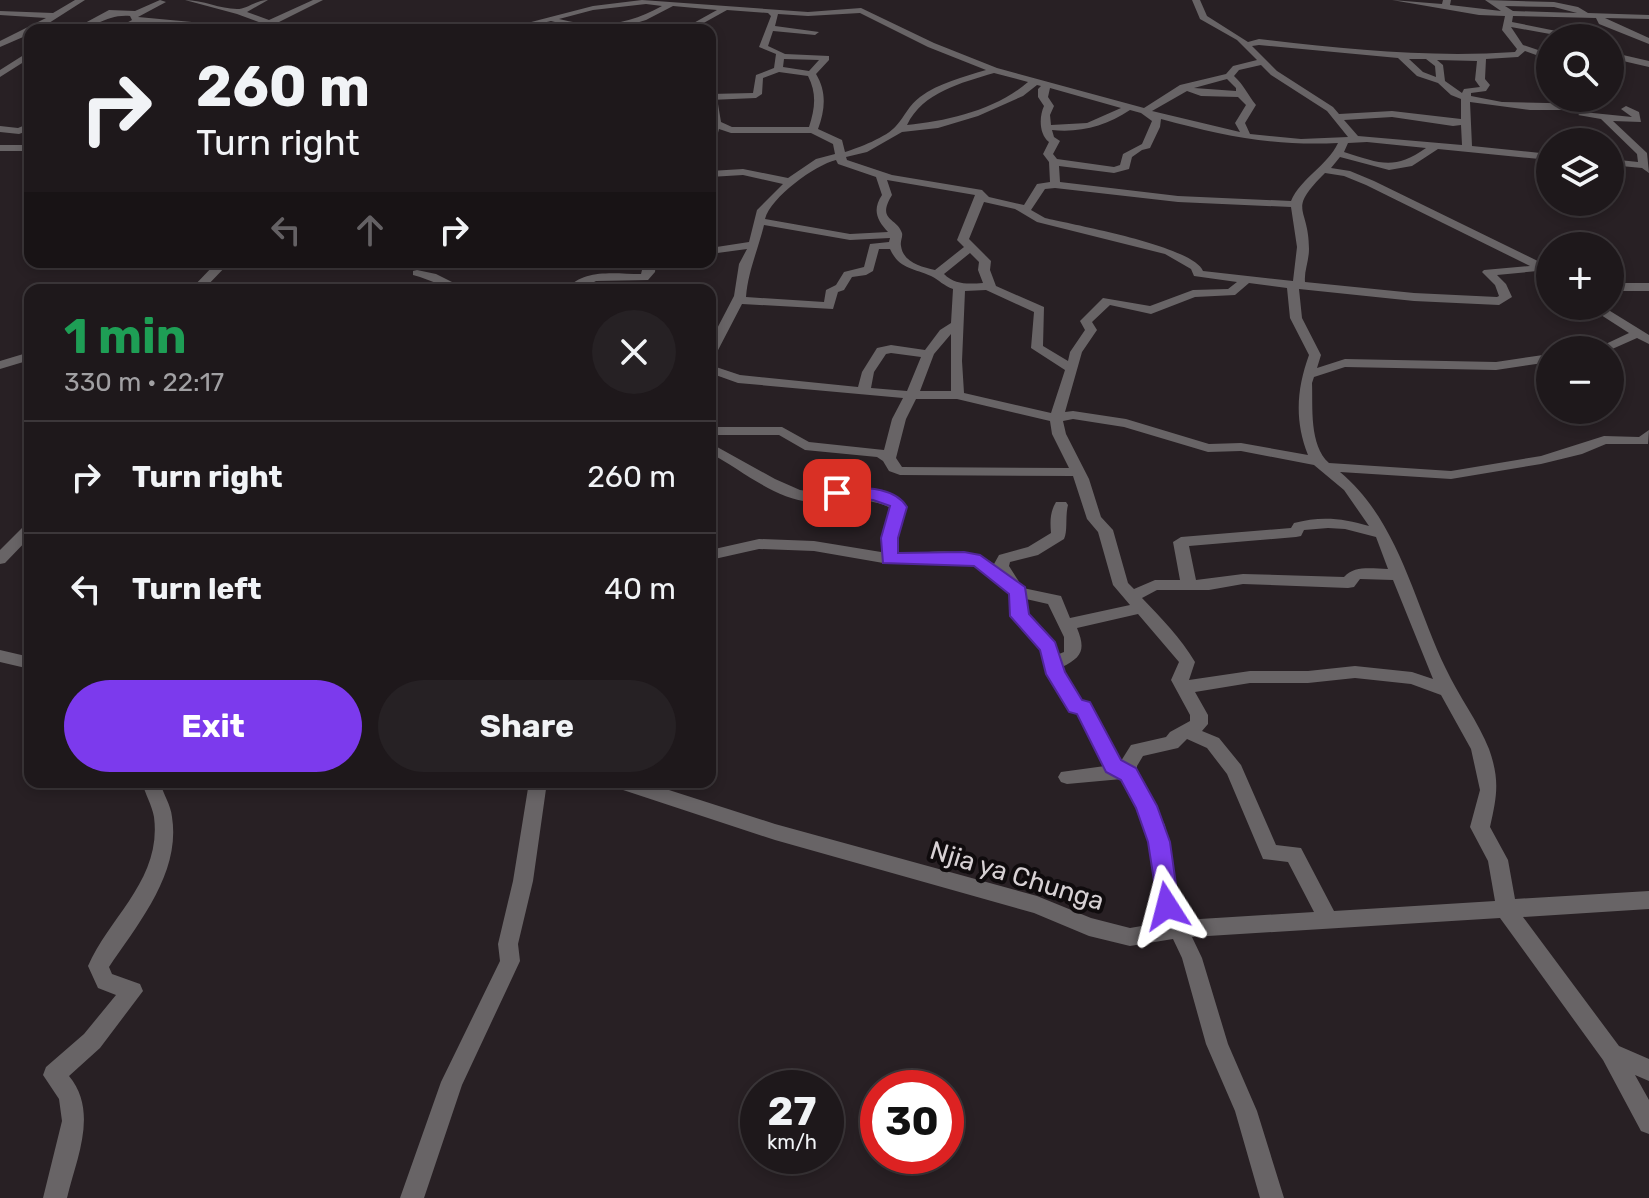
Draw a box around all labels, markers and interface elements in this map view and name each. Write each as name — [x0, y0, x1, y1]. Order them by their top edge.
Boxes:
map controls — [1536, 24, 1624, 424]
button: search — [1536, 24, 1624, 112]
text: 260 m — [196, 54, 370, 120]
icon: right — [64, 56, 168, 160]
text: Turn right — [196, 121, 360, 164]
button: layers — [1536, 128, 1624, 216]
icon: left — [264, 208, 308, 252]
icon: ahead — [348, 208, 392, 252]
icon: right — [432, 208, 476, 252]
button: + — [1536, 232, 1624, 320]
text: 1 min — [64, 308, 187, 365]
button: close — [592, 310, 676, 394]
button: − — [1536, 336, 1624, 424]
text: 330 m · 22:17 — [64, 367, 224, 398]
icon: right — [64, 455, 108, 499]
text: Turn right — [132, 459, 283, 495]
text: 260 m — [587, 459, 676, 495]
pin — [803, 459, 871, 527]
icon: arrive — [815, 471, 859, 515]
icon: left — [64, 567, 108, 611]
text: Turn left — [132, 571, 262, 607]
text: 40 m — [604, 571, 676, 607]
button: Exit — [64, 680, 362, 772]
button: Share — [378, 680, 676, 772]
street label: Njia ya Chunga — [926, 835, 1108, 917]
position arrow — [1125, 864, 1209, 948]
speed limit sign: 30 — [860, 1070, 964, 1174]
text: 27 — [768, 1088, 816, 1135]
text: km/h — [767, 1130, 817, 1154]

